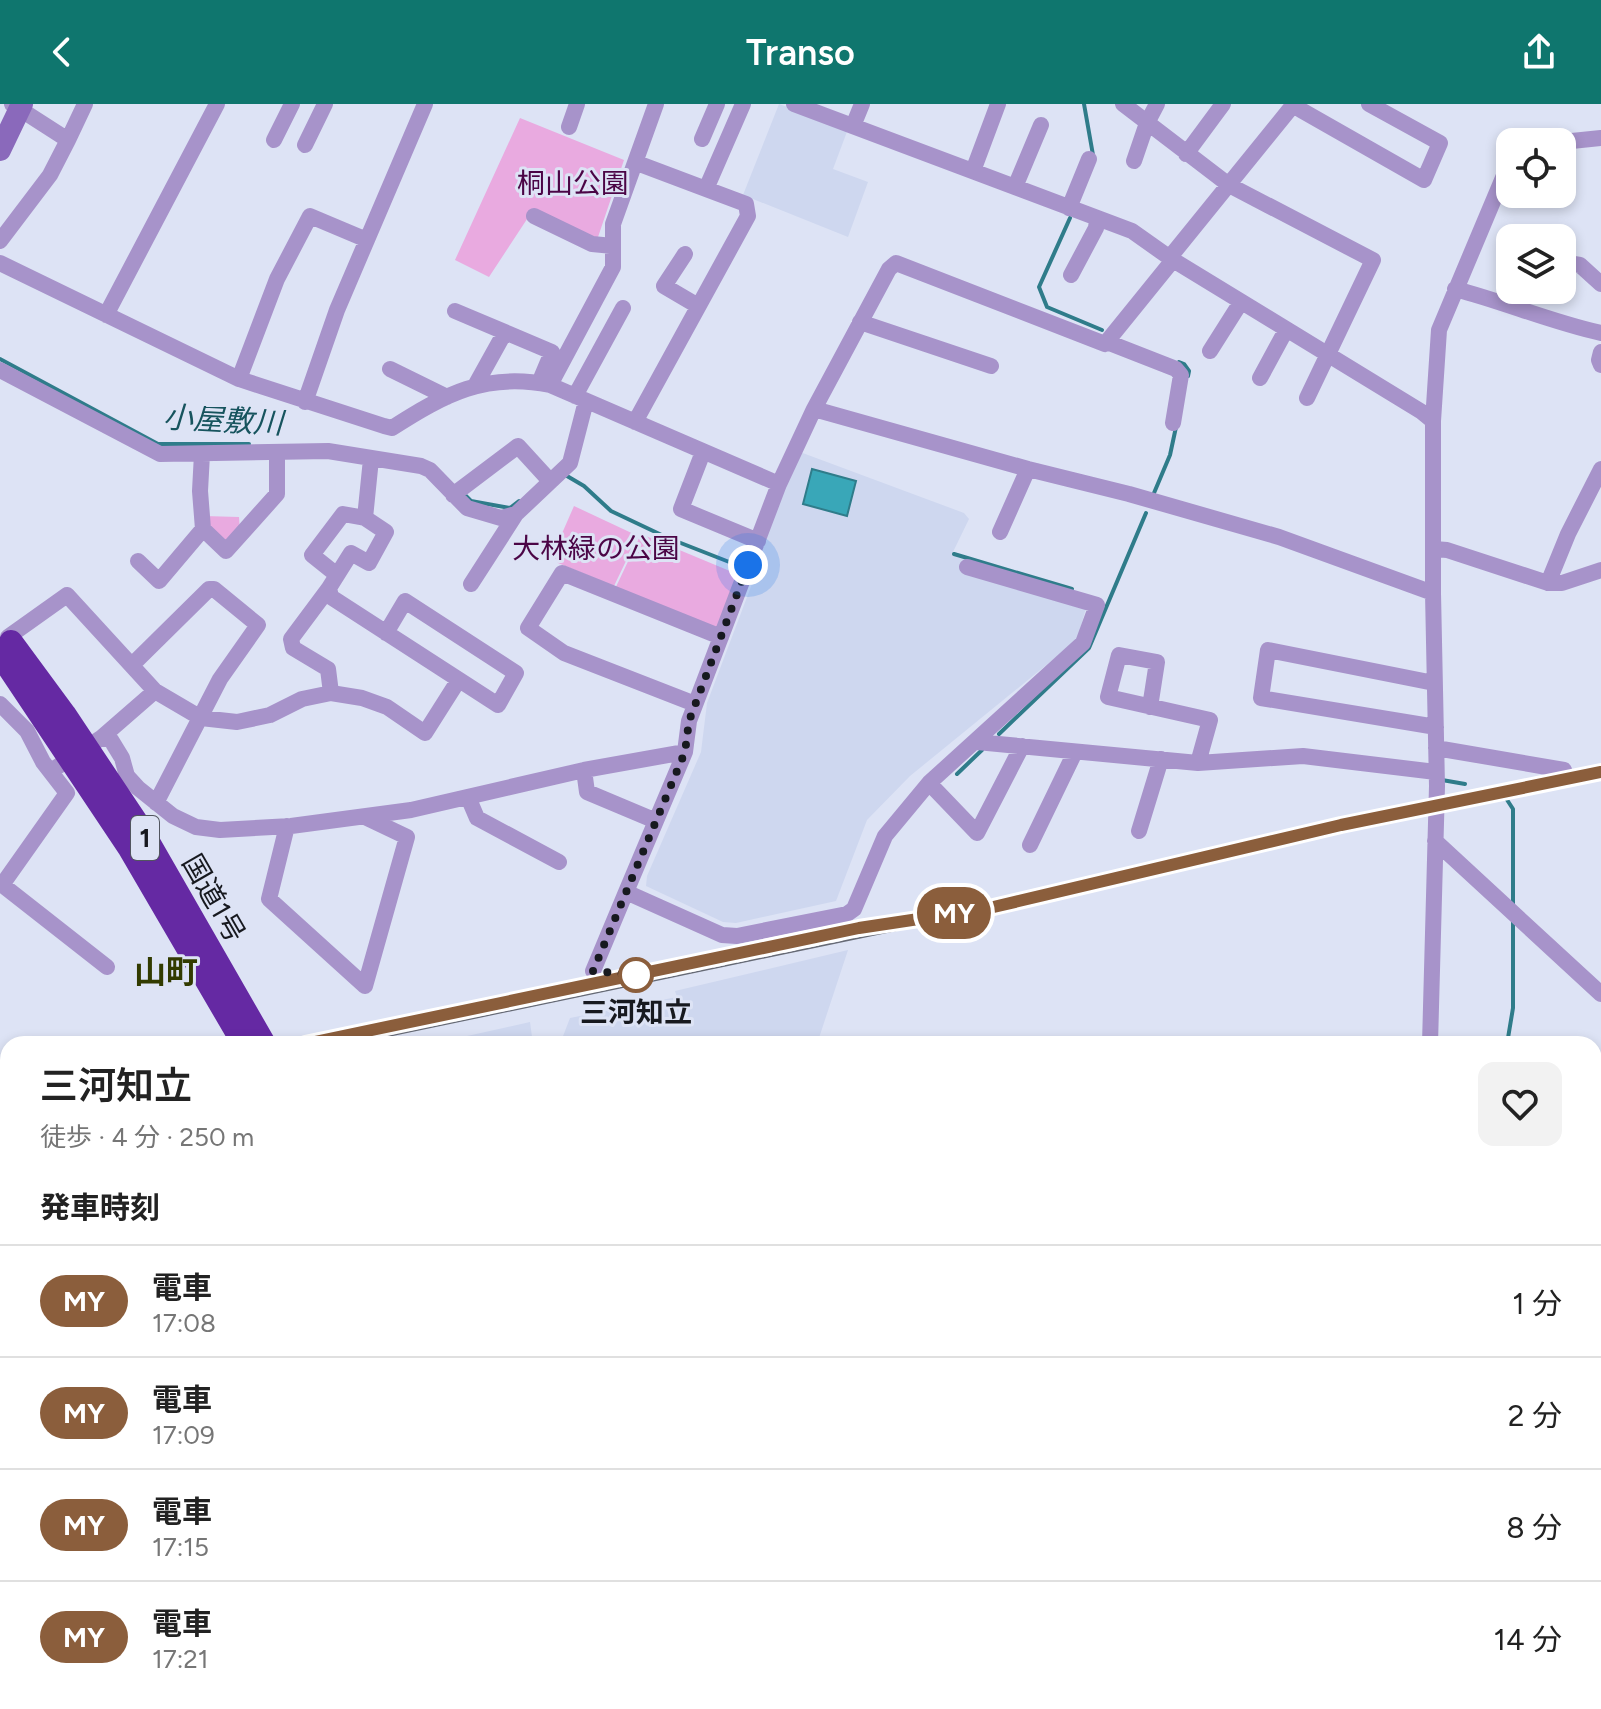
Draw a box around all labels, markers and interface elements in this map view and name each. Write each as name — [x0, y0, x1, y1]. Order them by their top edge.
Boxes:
icon: back — [40, 30, 84, 74]
icon: share — [1517, 30, 1561, 74]
text: Transo — [746, 31, 855, 74]
map controls — [1496, 128, 1576, 304]
button: locate — [1496, 128, 1576, 208]
park label: 桐山公園 — [517, 166, 629, 200]
button: layers — [1496, 224, 1576, 304]
water label: 小屋敷川 — [162, 398, 287, 442]
park label: 大林緑の公園 — [512, 531, 680, 565]
your location — [728, 545, 768, 585]
road number: 1 — [131, 816, 159, 860]
street label: 国道1号 — [175, 848, 253, 948]
line badge: MY — [918, 887, 990, 939]
text: MY — [933, 896, 975, 930]
district label: 山町 — [134, 953, 198, 991]
marker: 三河知立 — [619, 958, 653, 992]
place label: 三河知立 — [580, 995, 692, 1029]
button: heart — [1478, 1062, 1562, 1146]
text: 三河知立 — [40, 1063, 192, 1109]
text: 徒歩 · 4 分 · 250 m — [40, 1121, 254, 1153]
text: 発車時刻 — [40, 1189, 160, 1226]
text: 電車 — [152, 1269, 212, 1306]
text: MY — [63, 1284, 105, 1318]
text: 1 分 — [1512, 1285, 1562, 1322]
text: 17:08 — [152, 1307, 216, 1339]
text: 電車 — [152, 1381, 212, 1418]
text: MY — [63, 1396, 105, 1430]
text: 2 分 — [1508, 1397, 1562, 1434]
text: 17:09 — [152, 1419, 215, 1451]
text: 電車 — [152, 1493, 212, 1530]
text: MY — [63, 1508, 105, 1542]
text: 8 分 — [1506, 1509, 1562, 1546]
text: 17:15 — [152, 1531, 209, 1563]
text: 電車 — [152, 1605, 212, 1642]
text: MY — [63, 1620, 105, 1654]
text: 14 分 — [1494, 1621, 1562, 1658]
text: 17:21 — [152, 1643, 209, 1675]

